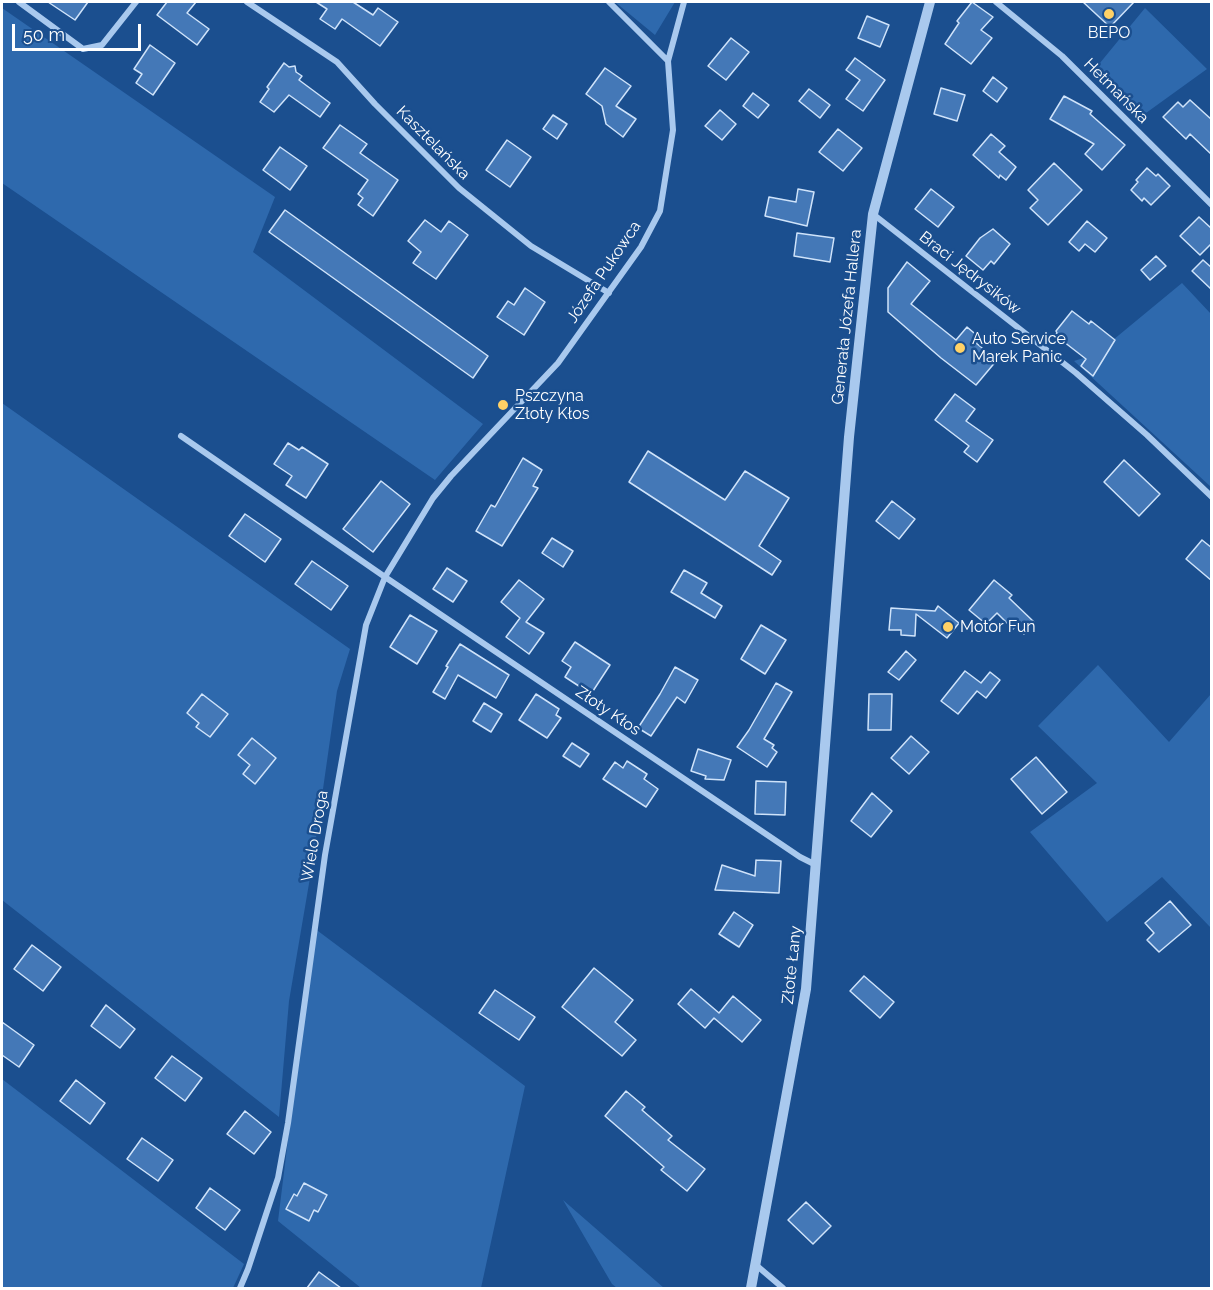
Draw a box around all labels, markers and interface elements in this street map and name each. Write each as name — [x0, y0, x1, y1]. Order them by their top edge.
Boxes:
marker: BEPO — [1102, 7, 1116, 21]
scale bar — [15, 12, 144, 50]
place label: BEPO — [1088, 23, 1130, 43]
text: 50 m — [23, 24, 65, 45]
street label: Hetmańska — [1080, 55, 1152, 127]
street label: Kasztelańska — [392, 102, 474, 184]
street label: Józefa Pukowca — [563, 217, 645, 327]
street label: Braci Jędrysików — [915, 227, 1025, 319]
street label: Generała Józefa Hallera — [828, 228, 866, 406]
place label: Auto Service Marek Panic — [972, 329, 1066, 367]
marker: Auto Service Marek Panic — [953, 341, 967, 355]
place label: Pszczyna Złoty Kłos — [515, 386, 589, 424]
marker: Pszczyna Złoty Kłos — [496, 398, 510, 412]
place label: Motor Fun — [960, 617, 1035, 637]
marker: Motor Fun — [941, 620, 955, 634]
street label: Złoty Kłos — [572, 682, 644, 740]
street label: Wielo Droga — [298, 789, 332, 883]
street label: Złote Łany — [778, 925, 806, 1005]

